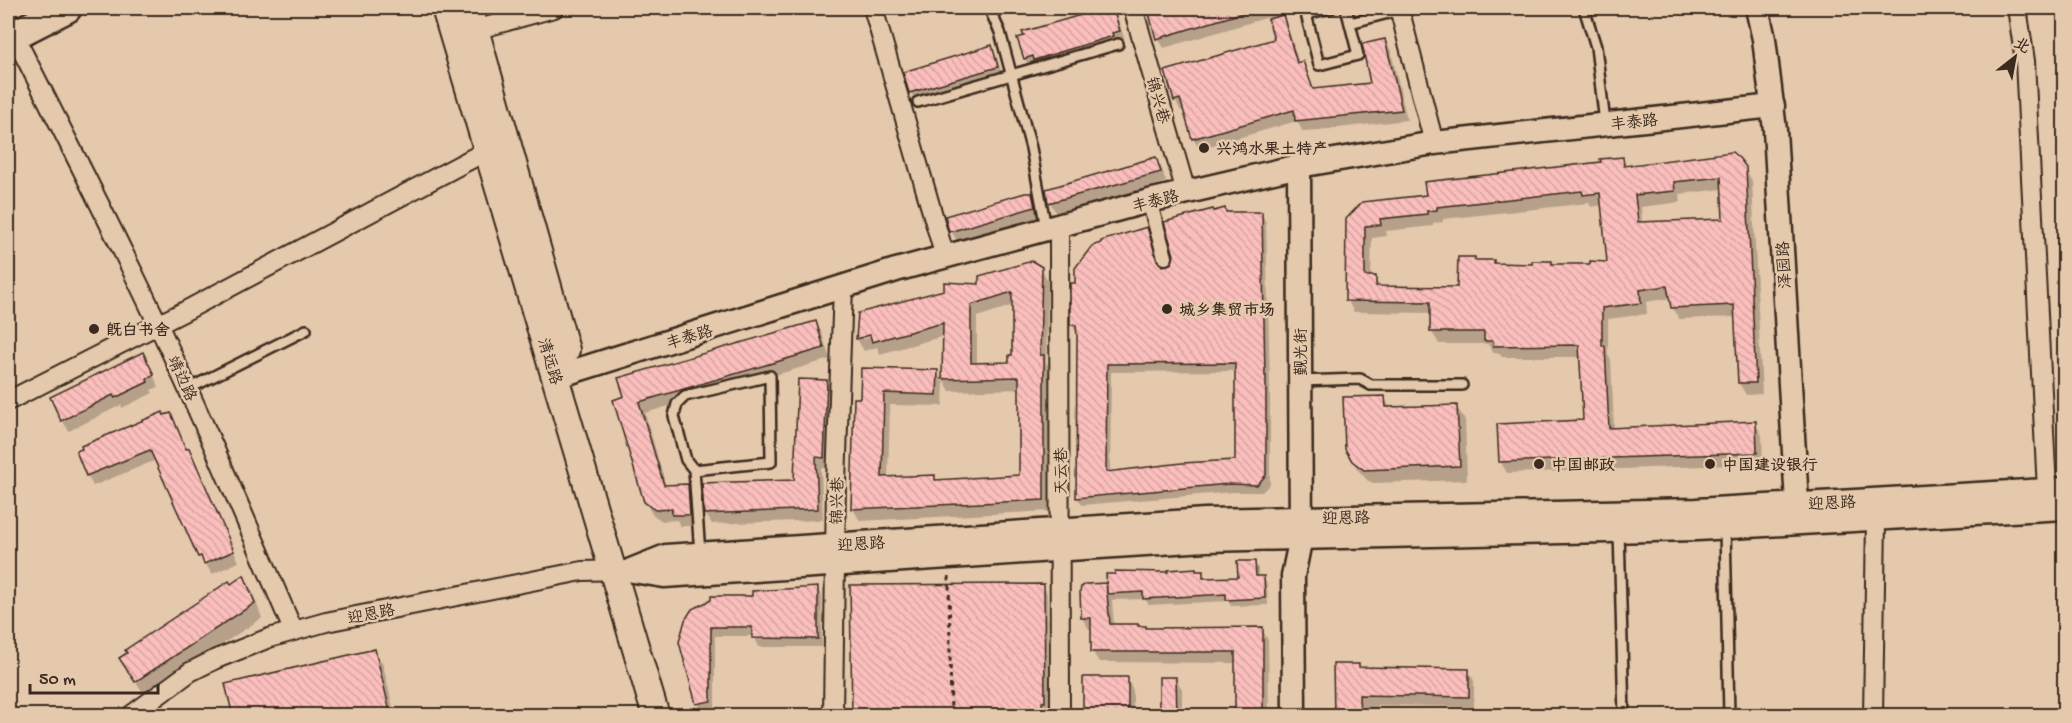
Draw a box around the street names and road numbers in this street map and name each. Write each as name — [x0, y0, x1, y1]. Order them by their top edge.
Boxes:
street label: 锦兴巷 — [1140, 75, 1173, 127]
street label: 丰泰路 — [1609, 111, 1659, 136]
street label: 丰泰路 — [1130, 186, 1181, 218]
street label: 泽园路 — [1774, 240, 1797, 289]
street label: 丰泰路 — [664, 321, 716, 355]
street label: 觐光街 — [1293, 328, 1313, 376]
street label: 清远路 — [532, 336, 566, 388]
street label: 靖边路 — [161, 353, 200, 405]
street label: 天云巷 — [1052, 447, 1073, 495]
street label: 锦兴巷 — [828, 477, 849, 525]
street label: 迎恩路 — [1808, 493, 1857, 516]
street label: 迎恩路 — [1322, 509, 1370, 530]
street label: 迎恩路 — [836, 533, 886, 558]
street label: 迎恩路 — [346, 601, 397, 630]

